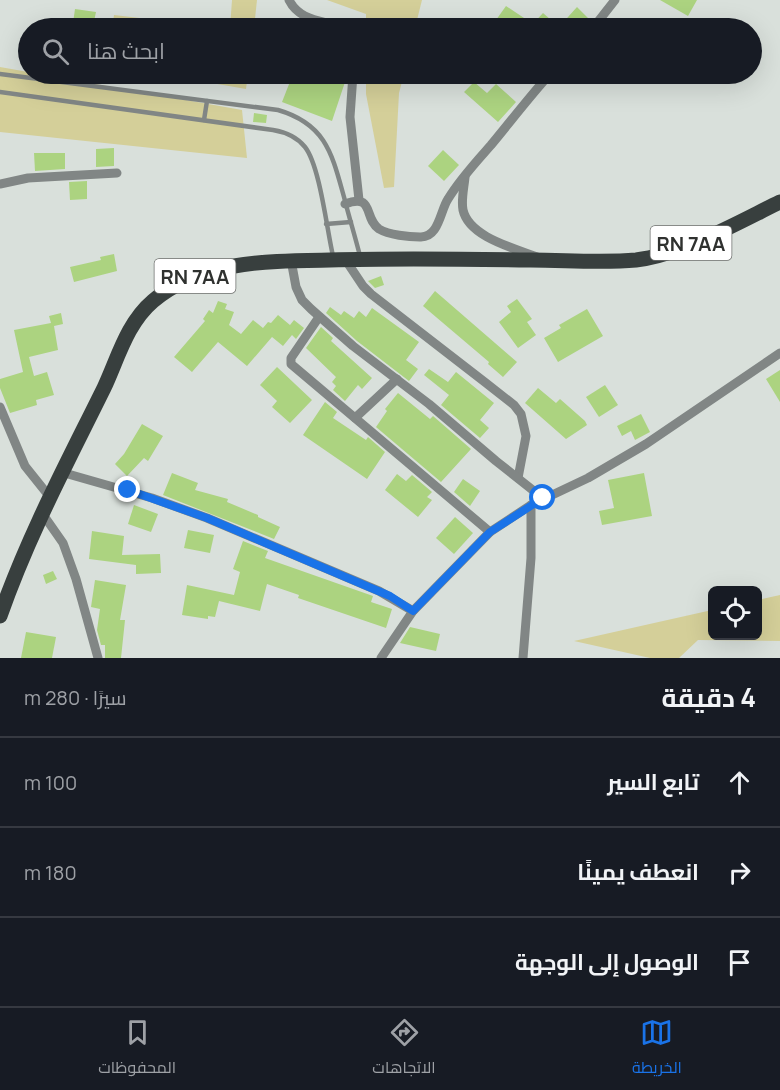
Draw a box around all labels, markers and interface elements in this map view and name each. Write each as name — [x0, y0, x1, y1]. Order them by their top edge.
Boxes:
search box — [18, 18, 762, 84]
icon: search — [39, 35, 72, 68]
text: ابحث هنا — [87, 36, 165, 66]
road number: RN 7AA — [650, 226, 732, 260]
road number: RN 7AA — [154, 259, 236, 293]
route end — [114, 476, 140, 502]
route start — [529, 484, 555, 510]
map controls — [708, 586, 762, 640]
button: locate — [708, 586, 762, 640]
text: 4 دقيقة — [661, 679, 756, 715]
text: سيرًا · 280 m — [24, 684, 127, 711]
icon: ahead — [723, 766, 756, 799]
text: تابع السير — [607, 767, 699, 797]
text: 100 m — [24, 769, 77, 796]
icon: right — [723, 856, 756, 889]
text: انعطف يمينًا — [577, 857, 699, 887]
text: 180 m — [24, 859, 77, 886]
icon: arrive — [723, 946, 756, 979]
text: الوصول إلى الوجهة — [515, 947, 699, 977]
tab: المحفوظات — [98, 1016, 176, 1082]
tab: الاتجاهات — [372, 1016, 436, 1082]
tab: الخريطة — [632, 1016, 682, 1082]

